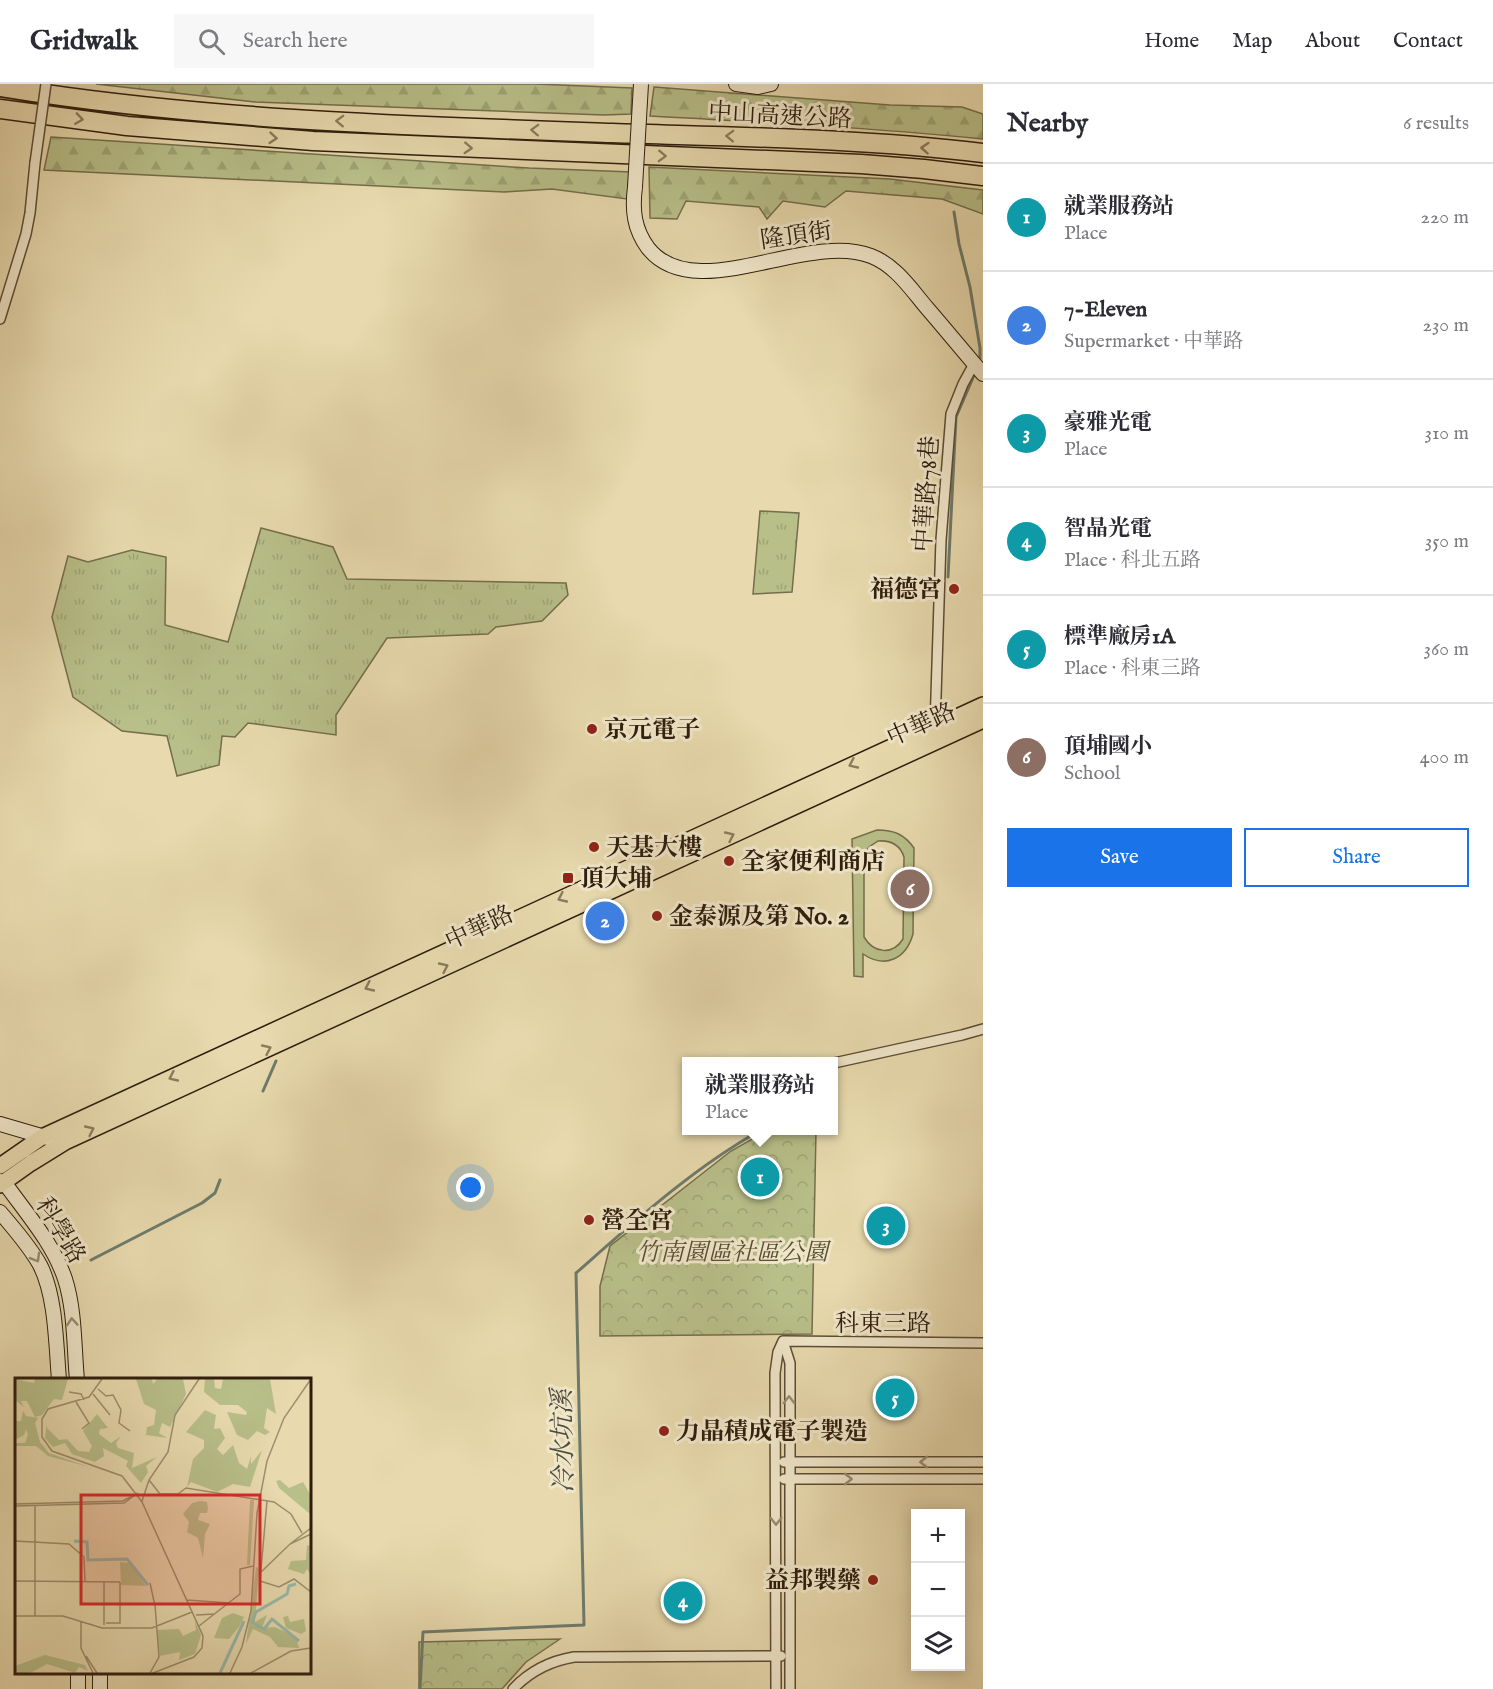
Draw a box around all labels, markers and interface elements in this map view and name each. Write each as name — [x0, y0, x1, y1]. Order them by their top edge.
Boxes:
search box — [174, 14, 594, 68]
text: Gridwalk — [30, 24, 138, 59]
icon: search — [195, 25, 228, 58]
text: Search here — [243, 27, 348, 55]
text: Home — [1144, 28, 1199, 55]
text: Map — [1232, 28, 1272, 55]
text: About — [1305, 28, 1360, 55]
text: Contact — [1393, 28, 1463, 55]
street label: 中山高速公路 — [707, 97, 853, 136]
text: Nearby — [1007, 107, 1088, 140]
text: 6 results — [1403, 111, 1469, 136]
one-way arrow — [74, 113, 83, 125]
one-way arrow — [336, 115, 345, 127]
one-way arrow — [531, 123, 540, 136]
one-way arrow — [726, 130, 735, 143]
one-way arrow — [268, 131, 277, 144]
one-way arrow — [463, 142, 472, 155]
one-way arrow — [920, 142, 929, 155]
one-way arrow — [658, 149, 667, 162]
text: 就業服務站 — [1064, 193, 1174, 221]
text: 1 — [1023, 205, 1030, 230]
text: 220 m — [1421, 205, 1469, 230]
street label: 隆頂街 — [758, 216, 834, 257]
text: Place — [1064, 221, 1107, 246]
text: 7-Eleven — [1064, 296, 1147, 324]
text: 2 — [1022, 313, 1031, 338]
text: 230 m — [1423, 313, 1469, 338]
text: Supermarket · 中華路 — [1064, 329, 1243, 354]
text: 豪雅光電 — [1064, 409, 1152, 437]
text: 3 — [1023, 421, 1030, 446]
text: 310 m — [1425, 421, 1469, 446]
street label: 中華路78巷 — [908, 435, 947, 553]
text: Place — [1064, 437, 1107, 462]
text: 智晶光電 — [1064, 515, 1152, 543]
text: 4 — [1022, 529, 1031, 554]
text: 350 m — [1425, 529, 1469, 554]
text: Place · 科北五路 — [1064, 548, 1201, 573]
place label: 福德宮 — [870, 575, 942, 606]
marker: 福德宮 — [947, 582, 961, 596]
text: 標準廠房1A — [1064, 623, 1175, 651]
text: 5 — [1023, 637, 1030, 662]
text: 360 m — [1423, 637, 1469, 662]
text: Place · 科東三路 — [1064, 656, 1201, 681]
street label: 中華路 — [882, 697, 961, 754]
place label: 京元電子 — [604, 715, 700, 746]
marker: 京元電子 — [585, 722, 599, 736]
text: 頂埔國小 — [1064, 733, 1152, 761]
text: 6 — [1022, 745, 1031, 770]
text: 400 m — [1420, 745, 1469, 770]
one-way arrow — [849, 757, 860, 769]
text: School — [1064, 761, 1120, 786]
button: Save — [1007, 828, 1232, 887]
button: Share — [1244, 828, 1469, 887]
one-way arrow — [723, 832, 734, 844]
place label: 天基大樓 — [606, 833, 702, 864]
marker: 天基大樓 — [587, 840, 601, 854]
place label: 全家便利商店 — [741, 847, 885, 878]
marker: 全家便利商店 — [722, 854, 736, 868]
place label: 頂大埔 — [580, 864, 652, 895]
pin: 6 — [890, 866, 930, 912]
marker: 頂大埔 — [561, 871, 575, 885]
one-way arrow — [557, 891, 568, 903]
pin: 2 — [586, 898, 624, 944]
street label: 中華路 — [440, 899, 519, 958]
place label: 金泰源及第 No. 2 — [669, 902, 849, 933]
marker: 金泰源及第 No. 2 — [650, 909, 664, 923]
one-way arrow — [438, 963, 449, 975]
one-way arrow — [365, 979, 376, 991]
one-way arrow — [260, 1044, 271, 1056]
popup — [682, 1057, 838, 1135]
one-way arrow — [169, 1069, 180, 1081]
text: 就業服務站 — [705, 1072, 815, 1100]
text: Place — [705, 1100, 748, 1125]
one-way arrow — [83, 1126, 94, 1138]
pin: 1 — [740, 1154, 780, 1200]
your location — [456, 1173, 485, 1202]
street label: 科學路 — [28, 1192, 92, 1270]
pin: 3 — [866, 1204, 906, 1248]
place label: 營全宮 — [601, 1206, 673, 1237]
marker: 營全宮 — [582, 1213, 596, 1227]
park label: 竹南園區社區公園 — [636, 1238, 832, 1269]
one-way arrow — [29, 1252, 40, 1263]
street label: 科東三路 — [835, 1309, 931, 1340]
one-way arrow — [66, 1317, 79, 1326]
pin: 5 — [876, 1376, 914, 1420]
inset map — [15, 1378, 310, 1674]
water label: 冷水坑溪 — [546, 1386, 581, 1493]
one-way arrow — [783, 1395, 795, 1404]
place label: 力晶積成電子製造 — [676, 1417, 868, 1448]
marker: 力晶積成電子製造 — [657, 1424, 671, 1438]
one-way arrow — [920, 1456, 929, 1468]
one-way arrow — [843, 1473, 852, 1485]
map controls — [911, 1509, 965, 1671]
button: + — [911, 1509, 965, 1563]
one-way arrow — [770, 1516, 782, 1525]
button: − — [911, 1563, 965, 1617]
place label: 益邦製藥 — [765, 1566, 861, 1597]
marker: 益邦製藥 — [866, 1573, 880, 1587]
pin: 4 — [664, 1578, 702, 1624]
button: layers — [911, 1617, 965, 1671]

